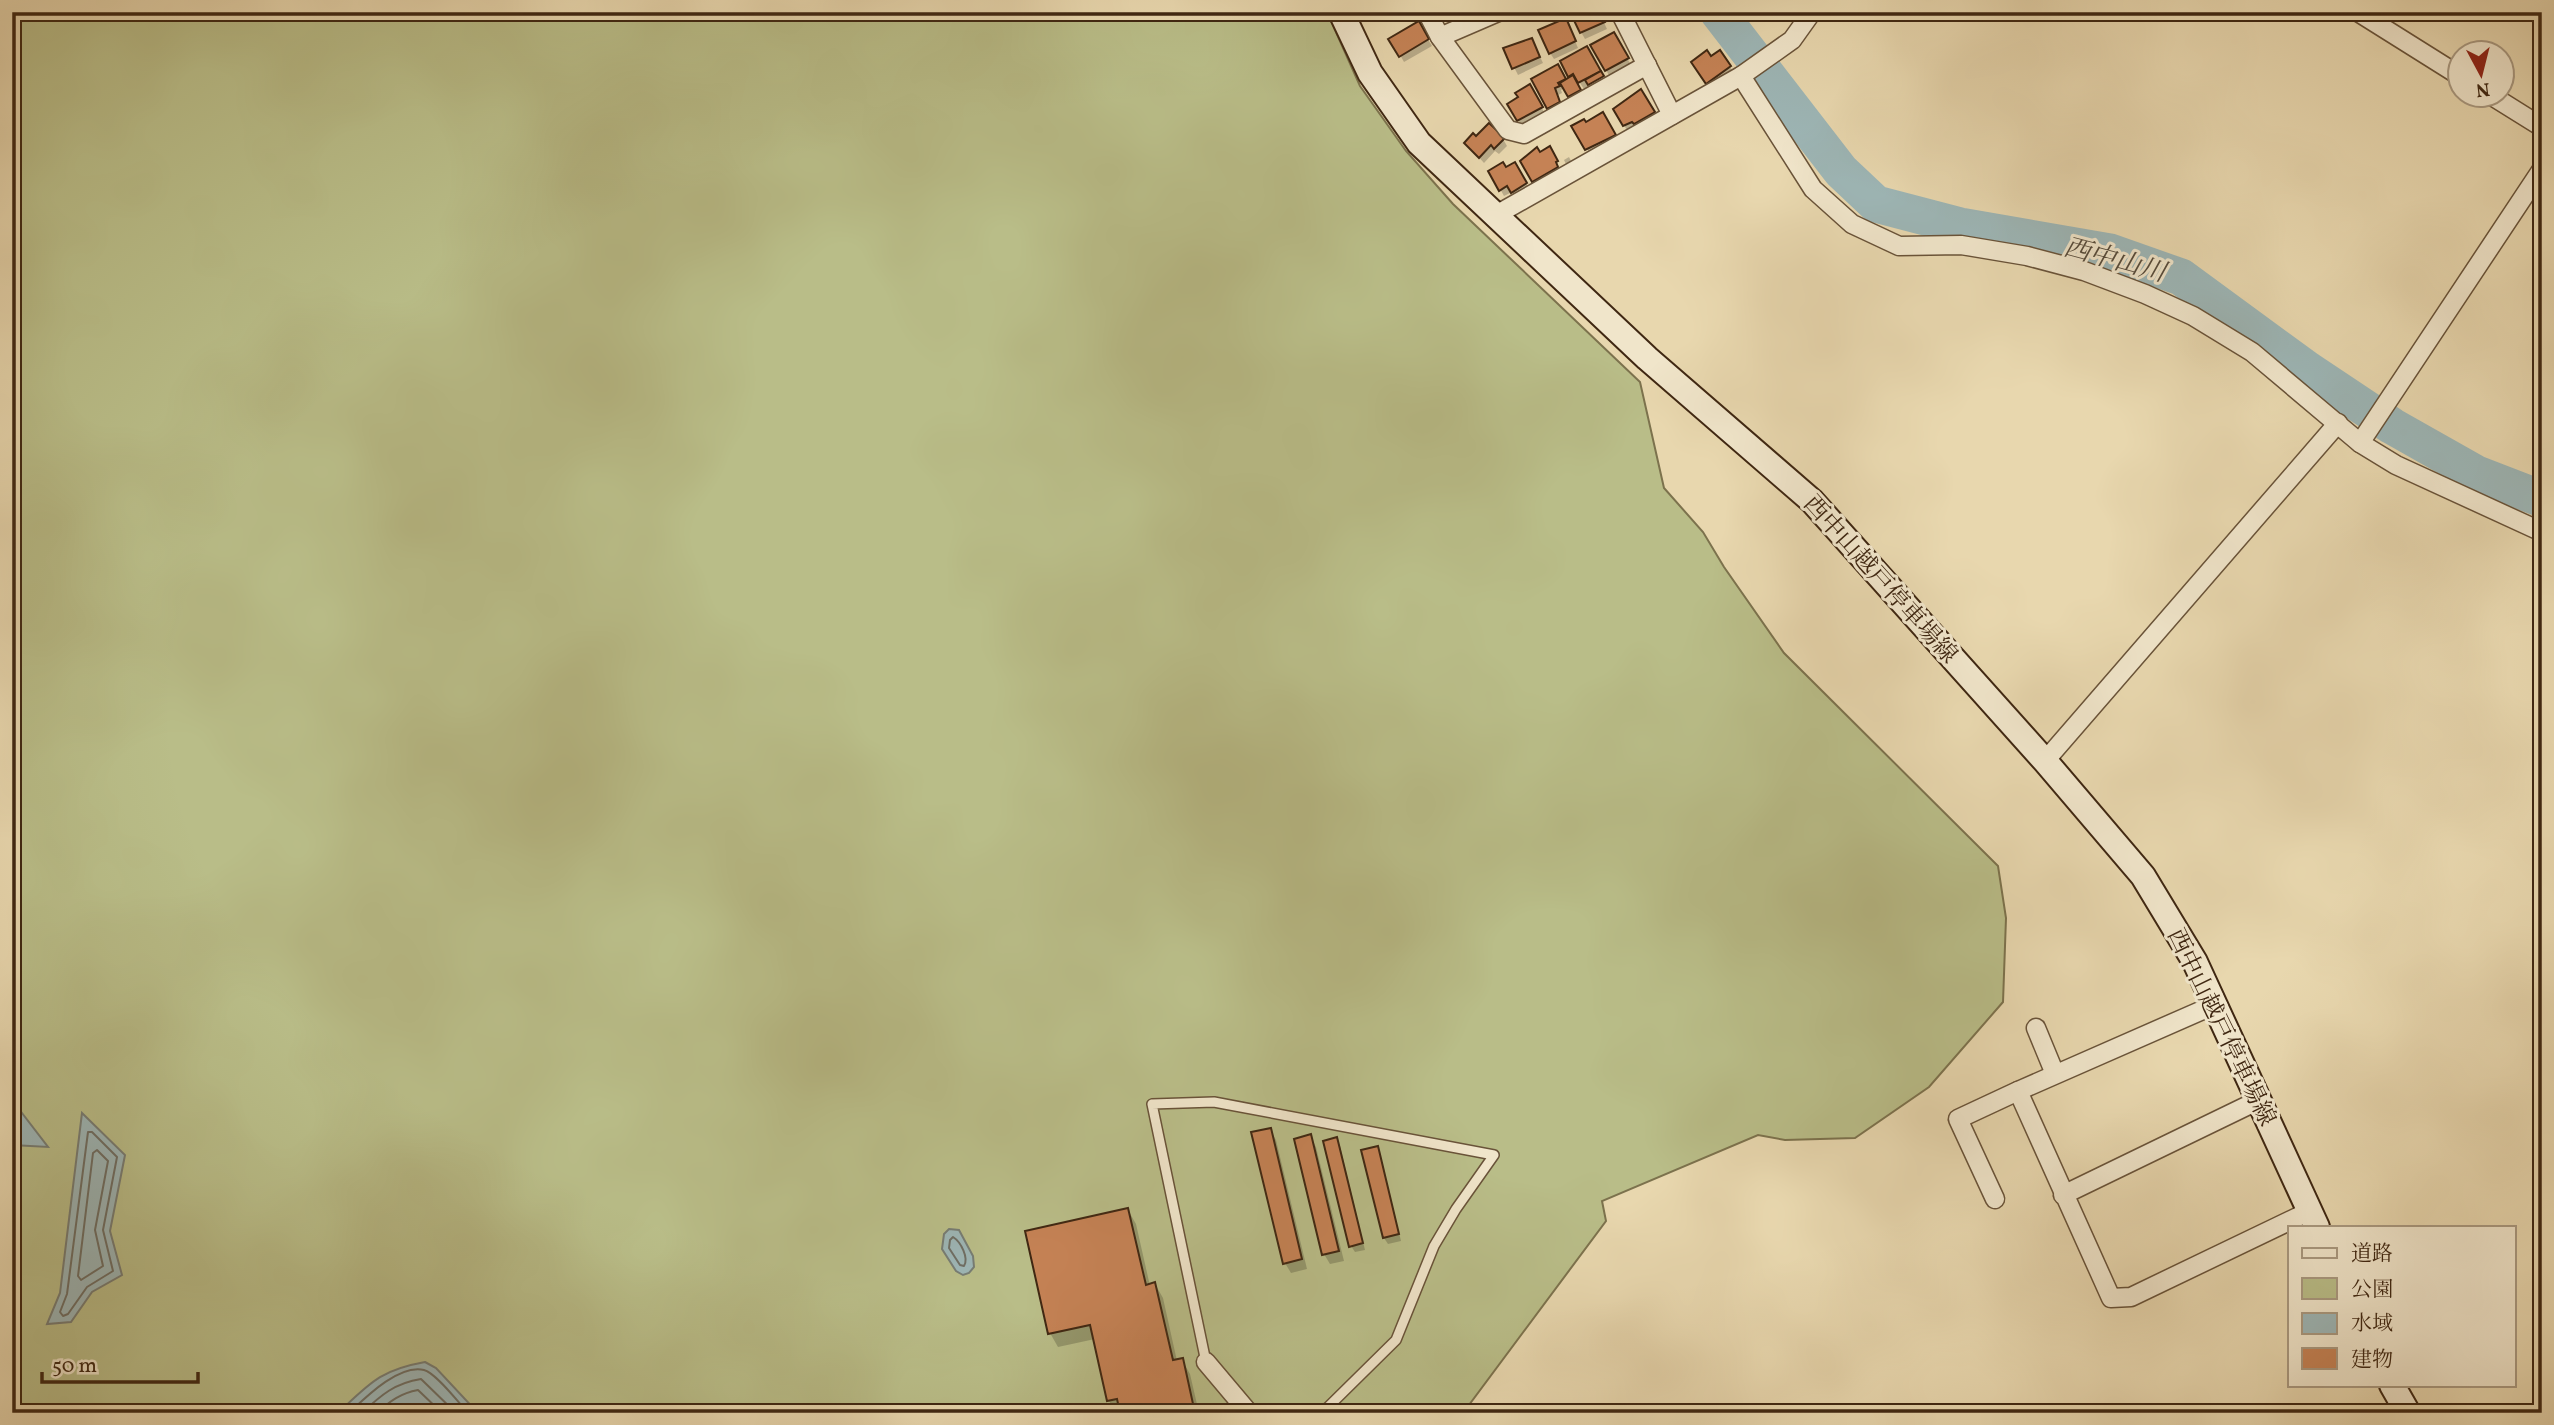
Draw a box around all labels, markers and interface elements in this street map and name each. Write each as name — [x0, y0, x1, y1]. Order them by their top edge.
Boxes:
north arrow — [2446, 38, 2516, 108]
text: N — [2474, 75, 2491, 103]
water label: 西中山川 — [2060, 230, 2172, 293]
street label: 西中山越戸停車場線 — [1795, 489, 1964, 672]
street label: 西中山越戸停車場線 — [2158, 923, 2283, 1132]
legend — [2288, 1226, 2516, 1386]
text: 道路 — [2351, 1240, 2393, 1269]
text: 公園 — [2351, 1276, 2393, 1305]
text: 水域 — [2351, 1310, 2393, 1339]
scale bar — [42, 1341, 198, 1385]
text: 建物 — [2351, 1346, 2393, 1375]
text: 50 m — [52, 1352, 97, 1381]

